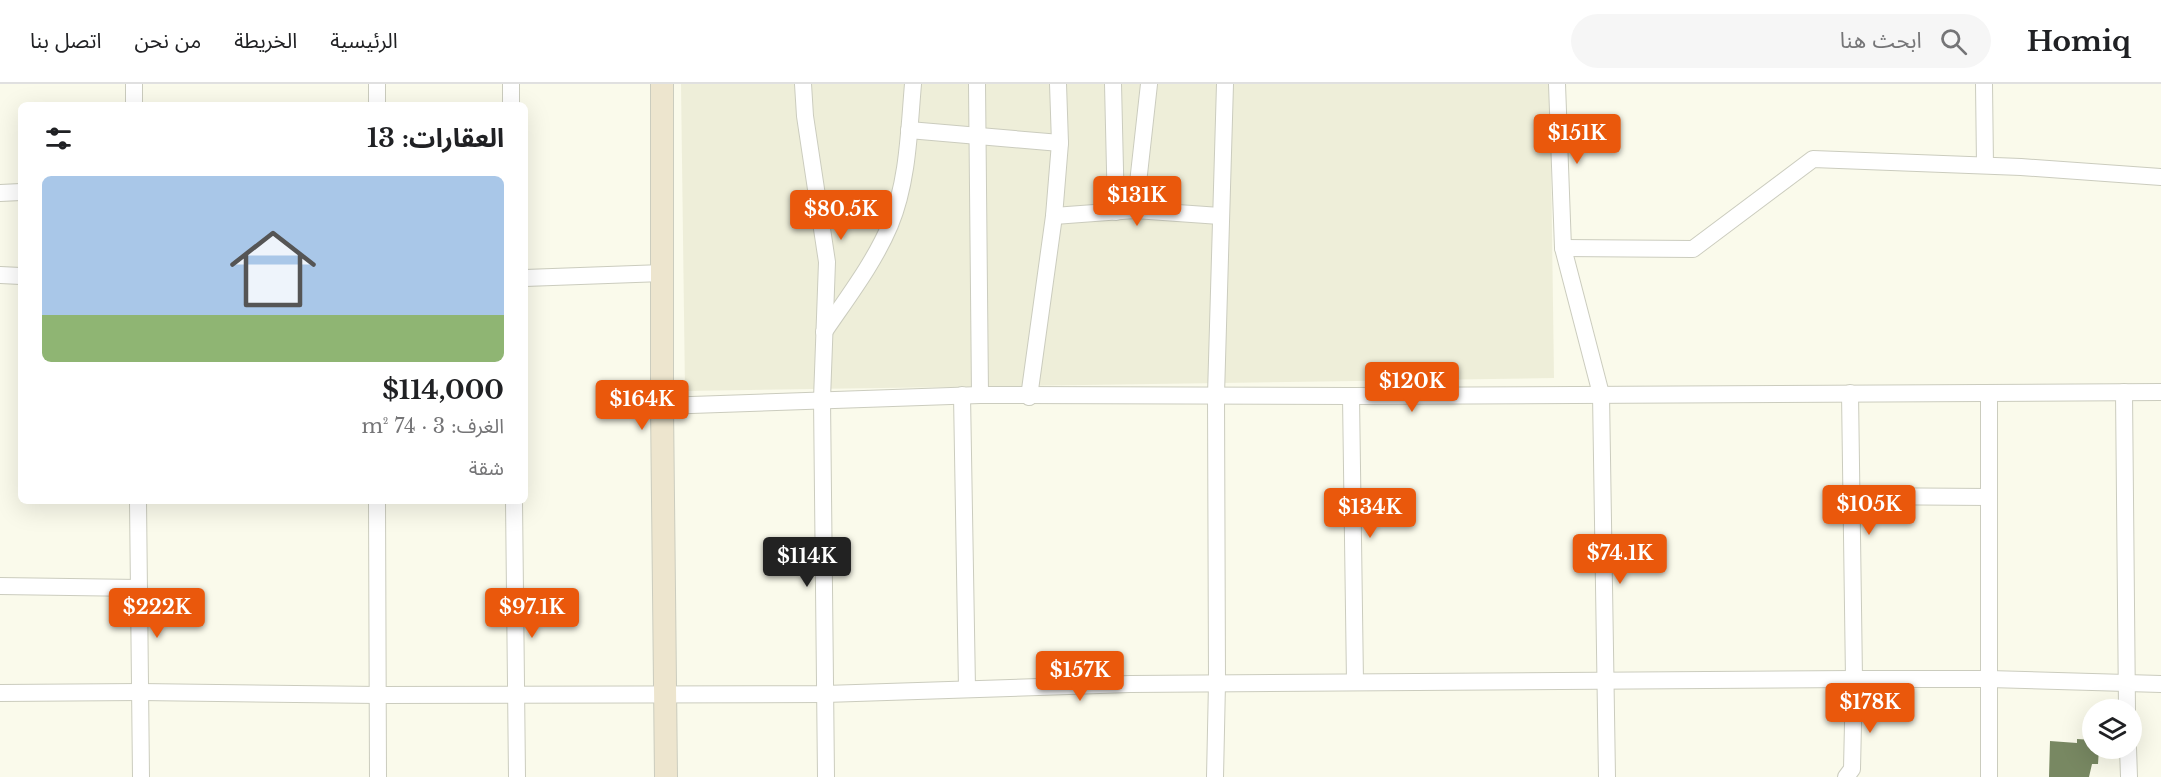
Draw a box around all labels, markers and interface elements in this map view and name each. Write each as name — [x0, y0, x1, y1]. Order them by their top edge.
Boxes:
search box — [1571, 14, 1991, 68]
text: Homiq — [2027, 24, 2131, 59]
icon: search — [1937, 25, 1970, 58]
text: ابحث هنا — [1840, 27, 1922, 54]
text: اتصل بنا — [30, 28, 102, 54]
text: من نحن — [135, 28, 201, 54]
text: الخريطة — [234, 28, 297, 54]
text: الرئيسية — [330, 28, 398, 54]
pin: $151K — [1535, 114, 1619, 165]
text: $151K — [1548, 121, 1606, 145]
icon: filters — [42, 122, 75, 155]
text: العقارات: 13 — [367, 122, 504, 154]
pin: $131K — [1095, 176, 1179, 227]
text: $131K — [1107, 183, 1167, 207]
pin: $80.5K — [792, 190, 890, 241]
text: $80.5K — [804, 197, 878, 221]
icon: home — [219, 215, 327, 323]
pin: $120K — [1370, 362, 1454, 413]
text: $120K — [1379, 369, 1445, 393]
text: $114,000 — [382, 374, 504, 406]
pin: $164K — [600, 380, 684, 431]
text: $164K — [610, 387, 674, 411]
text: الغرف: 3 · 74 m² — [361, 414, 504, 438]
text: شقة — [469, 456, 504, 480]
pin: $105K — [1827, 485, 1911, 536]
pin: $134K — [1328, 488, 1412, 539]
text: $105K — [1836, 492, 1902, 516]
text: $134K — [1338, 495, 1402, 519]
pin: $74.1K — [1571, 534, 1669, 585]
pin: $114K — [765, 537, 849, 588]
text: $74.1K — [1587, 541, 1653, 565]
text: $114K — [777, 544, 837, 568]
pin: $222K — [115, 588, 199, 639]
pin: $97.1K — [483, 588, 581, 639]
text: $222K — [123, 595, 191, 619]
text: $97.1K — [499, 595, 565, 619]
pin: $157K — [1038, 651, 1122, 702]
text: $157K — [1050, 658, 1110, 682]
pin: $178K — [1828, 683, 1912, 734]
text: $178K — [1839, 690, 1901, 714]
map controls — [2082, 699, 2142, 759]
button: layers — [2082, 699, 2142, 759]

